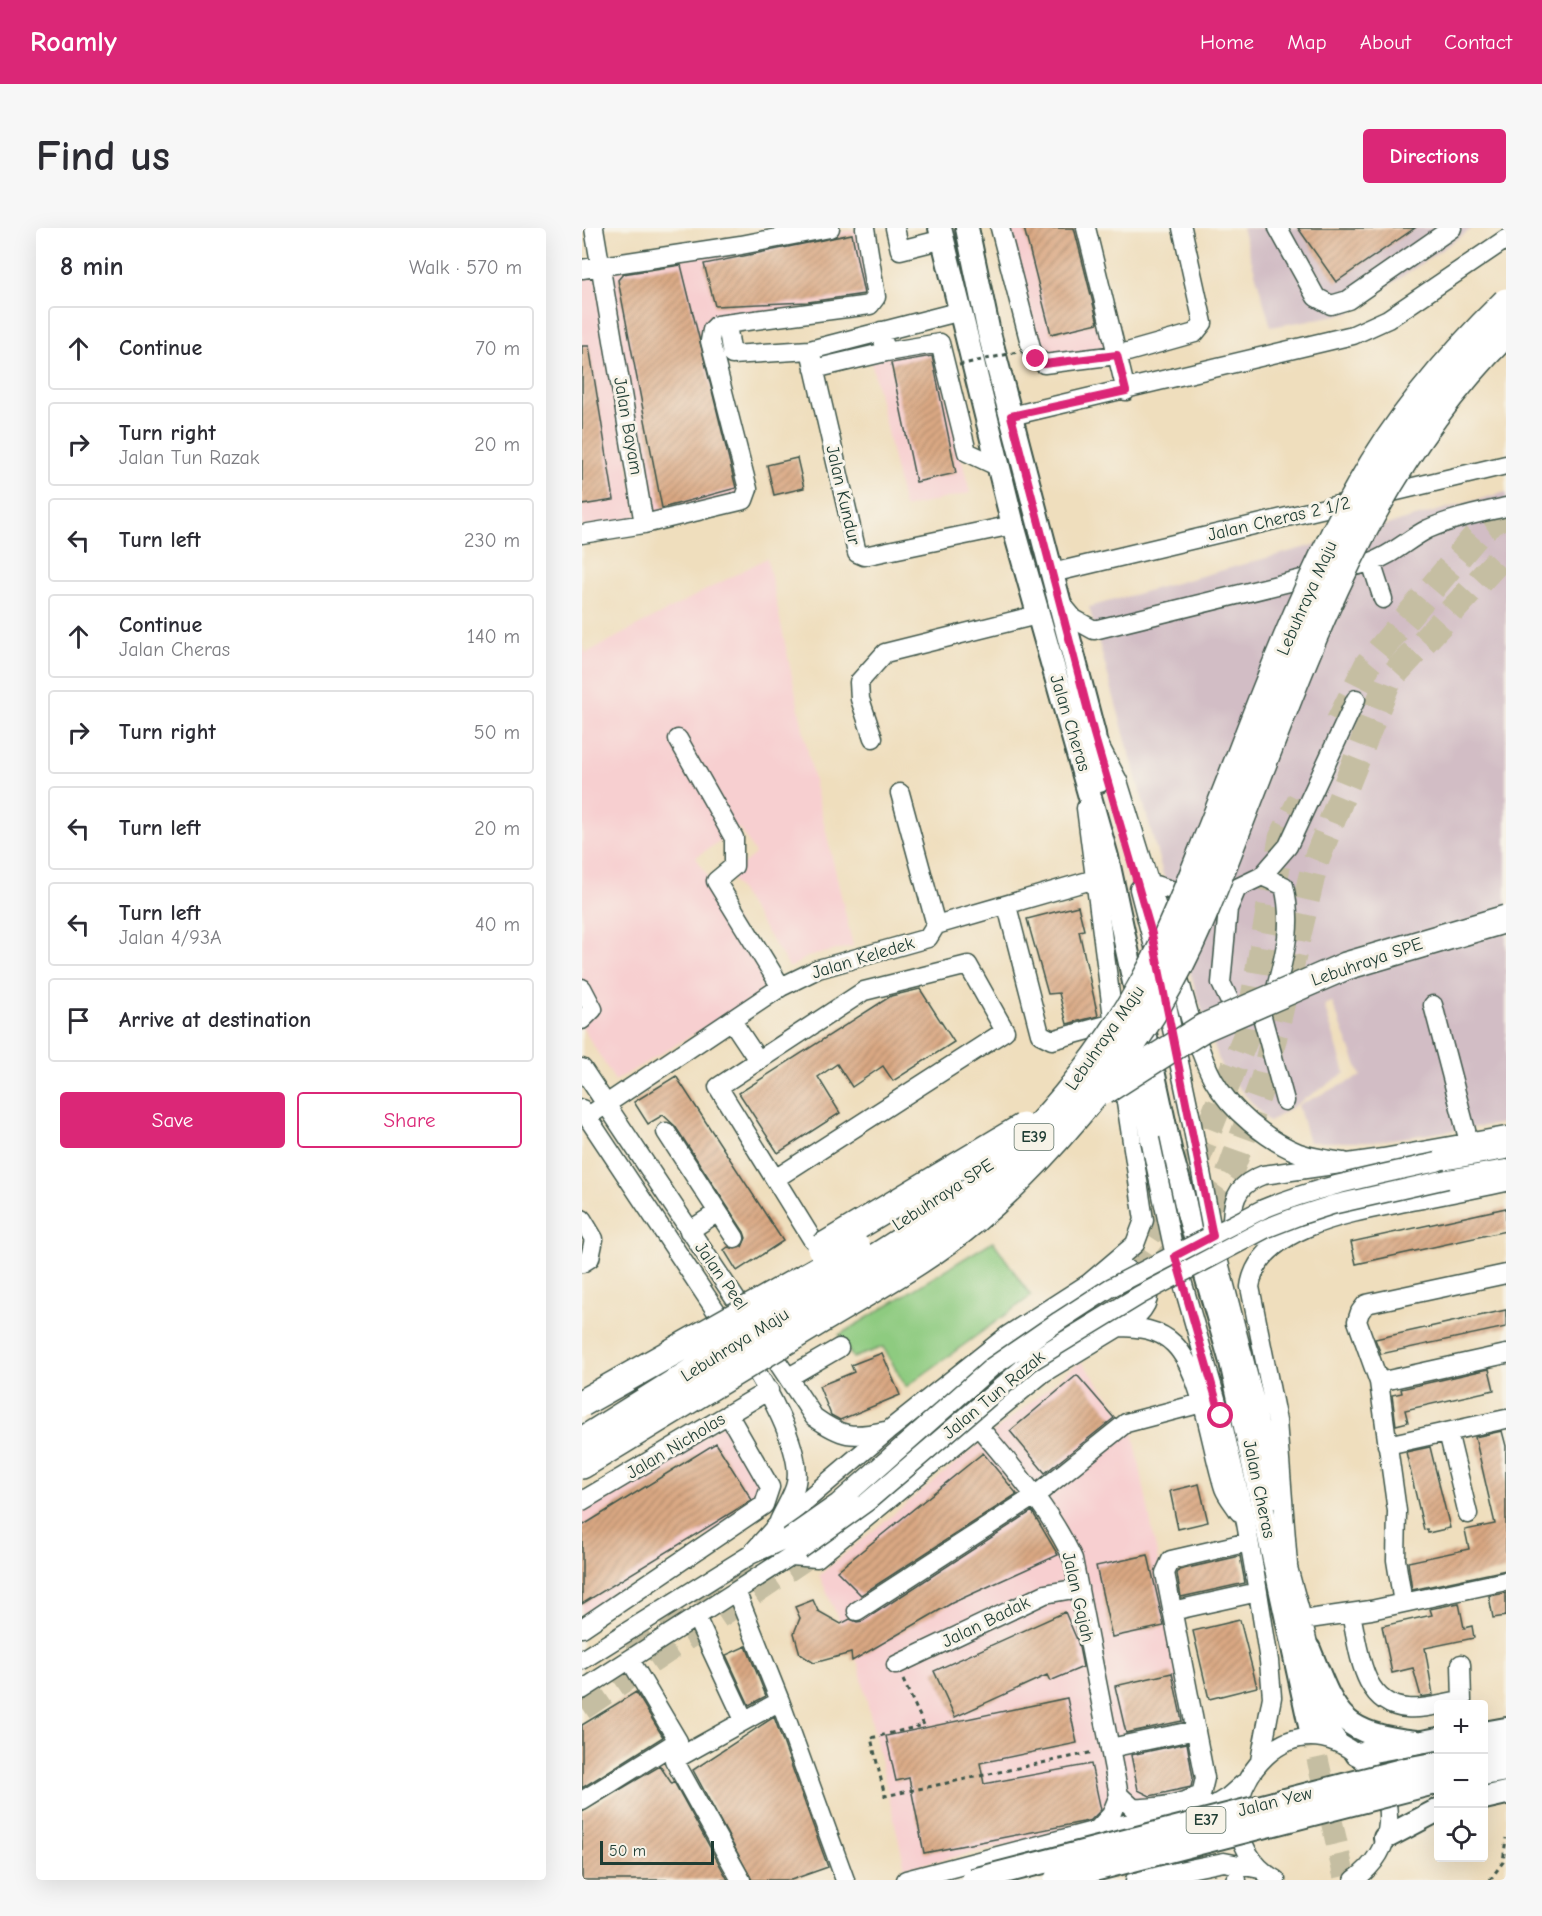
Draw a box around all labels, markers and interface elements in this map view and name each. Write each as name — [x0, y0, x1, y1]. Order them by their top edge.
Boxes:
text: Roamly — [30, 26, 117, 58]
text: Home — [1200, 30, 1254, 54]
text: Map — [1287, 30, 1327, 54]
text: About — [1360, 30, 1411, 54]
text: Contact — [1444, 30, 1512, 54]
button: Directions — [1363, 129, 1506, 183]
text: Find us — [36, 132, 170, 181]
text: 8 min — [60, 252, 124, 282]
text: Walk · 570 m — [409, 256, 522, 279]
icon: ahead — [62, 332, 95, 365]
text: Continue — [119, 335, 202, 361]
text: 70 m — [475, 337, 520, 360]
route end — [1022, 345, 1048, 371]
street label: Jalan Bayam — [609, 375, 647, 477]
text: Turn right — [119, 420, 216, 446]
icon: right — [62, 428, 95, 461]
text: 20 m — [474, 433, 520, 456]
street label: Jalan Kundur — [821, 443, 865, 548]
text: Jalan Tun Razak — [119, 446, 260, 469]
street label: Jalan Cheras 2 1/2 — [1206, 492, 1352, 546]
icon: left — [62, 524, 95, 557]
text: Turn left — [119, 527, 201, 553]
text: 230 m — [464, 529, 520, 552]
street label: Lebuhraya Maju — [1272, 537, 1342, 659]
text: Continue — [119, 612, 202, 638]
icon: ahead — [62, 620, 95, 653]
text: 140 m — [467, 625, 520, 648]
text: Jalan Cheras — [119, 638, 230, 661]
street label: Jalan Cheras — [1045, 672, 1095, 774]
icon: right — [62, 716, 95, 749]
text: Turn right — [119, 719, 216, 745]
text: 50 m — [474, 721, 520, 744]
icon: left — [62, 812, 95, 845]
text: Turn left — [119, 815, 201, 841]
text: 20 m — [474, 817, 520, 840]
text: Turn left — [119, 900, 201, 926]
icon: left — [62, 908, 95, 941]
text: 40 m — [475, 913, 520, 936]
text: Jalan 4/93A — [119, 926, 222, 949]
street label: Jalan Keledek — [809, 932, 917, 984]
street label: Lebuhraya SPE — [1309, 933, 1425, 991]
street label: Lebuhraya Maju — [1061, 982, 1149, 1094]
icon: arrive — [62, 1004, 95, 1037]
text: Arrive at destination — [119, 1007, 311, 1033]
button: Save — [60, 1092, 285, 1148]
button: Share — [297, 1092, 522, 1148]
road number: E39 — [1014, 1124, 1054, 1150]
street label: Lebuhraya SPE — [889, 1154, 998, 1235]
street label: Jalan Peel — [690, 1238, 752, 1314]
street label: Lebuhraya Maju — [677, 1303, 793, 1387]
street label: Jalan Tun Razak — [939, 1346, 1049, 1444]
route start — [1207, 1402, 1233, 1428]
street label: Jalan Nicholas — [623, 1408, 729, 1484]
street label: Jalan Cheras — [1238, 1438, 1280, 1540]
street label: Jalan Gajah — [1057, 1550, 1099, 1644]
street label: Jalan Badak — [939, 1592, 1033, 1652]
map controls — [1434, 1700, 1488, 1862]
button: + — [1434, 1700, 1488, 1754]
button: − — [1434, 1754, 1488, 1808]
street label: Jalan Yew — [1236, 1783, 1315, 1821]
road number: E37 — [1186, 1807, 1226, 1833]
button: locate — [1434, 1808, 1488, 1862]
scale bar — [600, 1838, 714, 1866]
text: 50 m — [609, 1842, 646, 1860]

